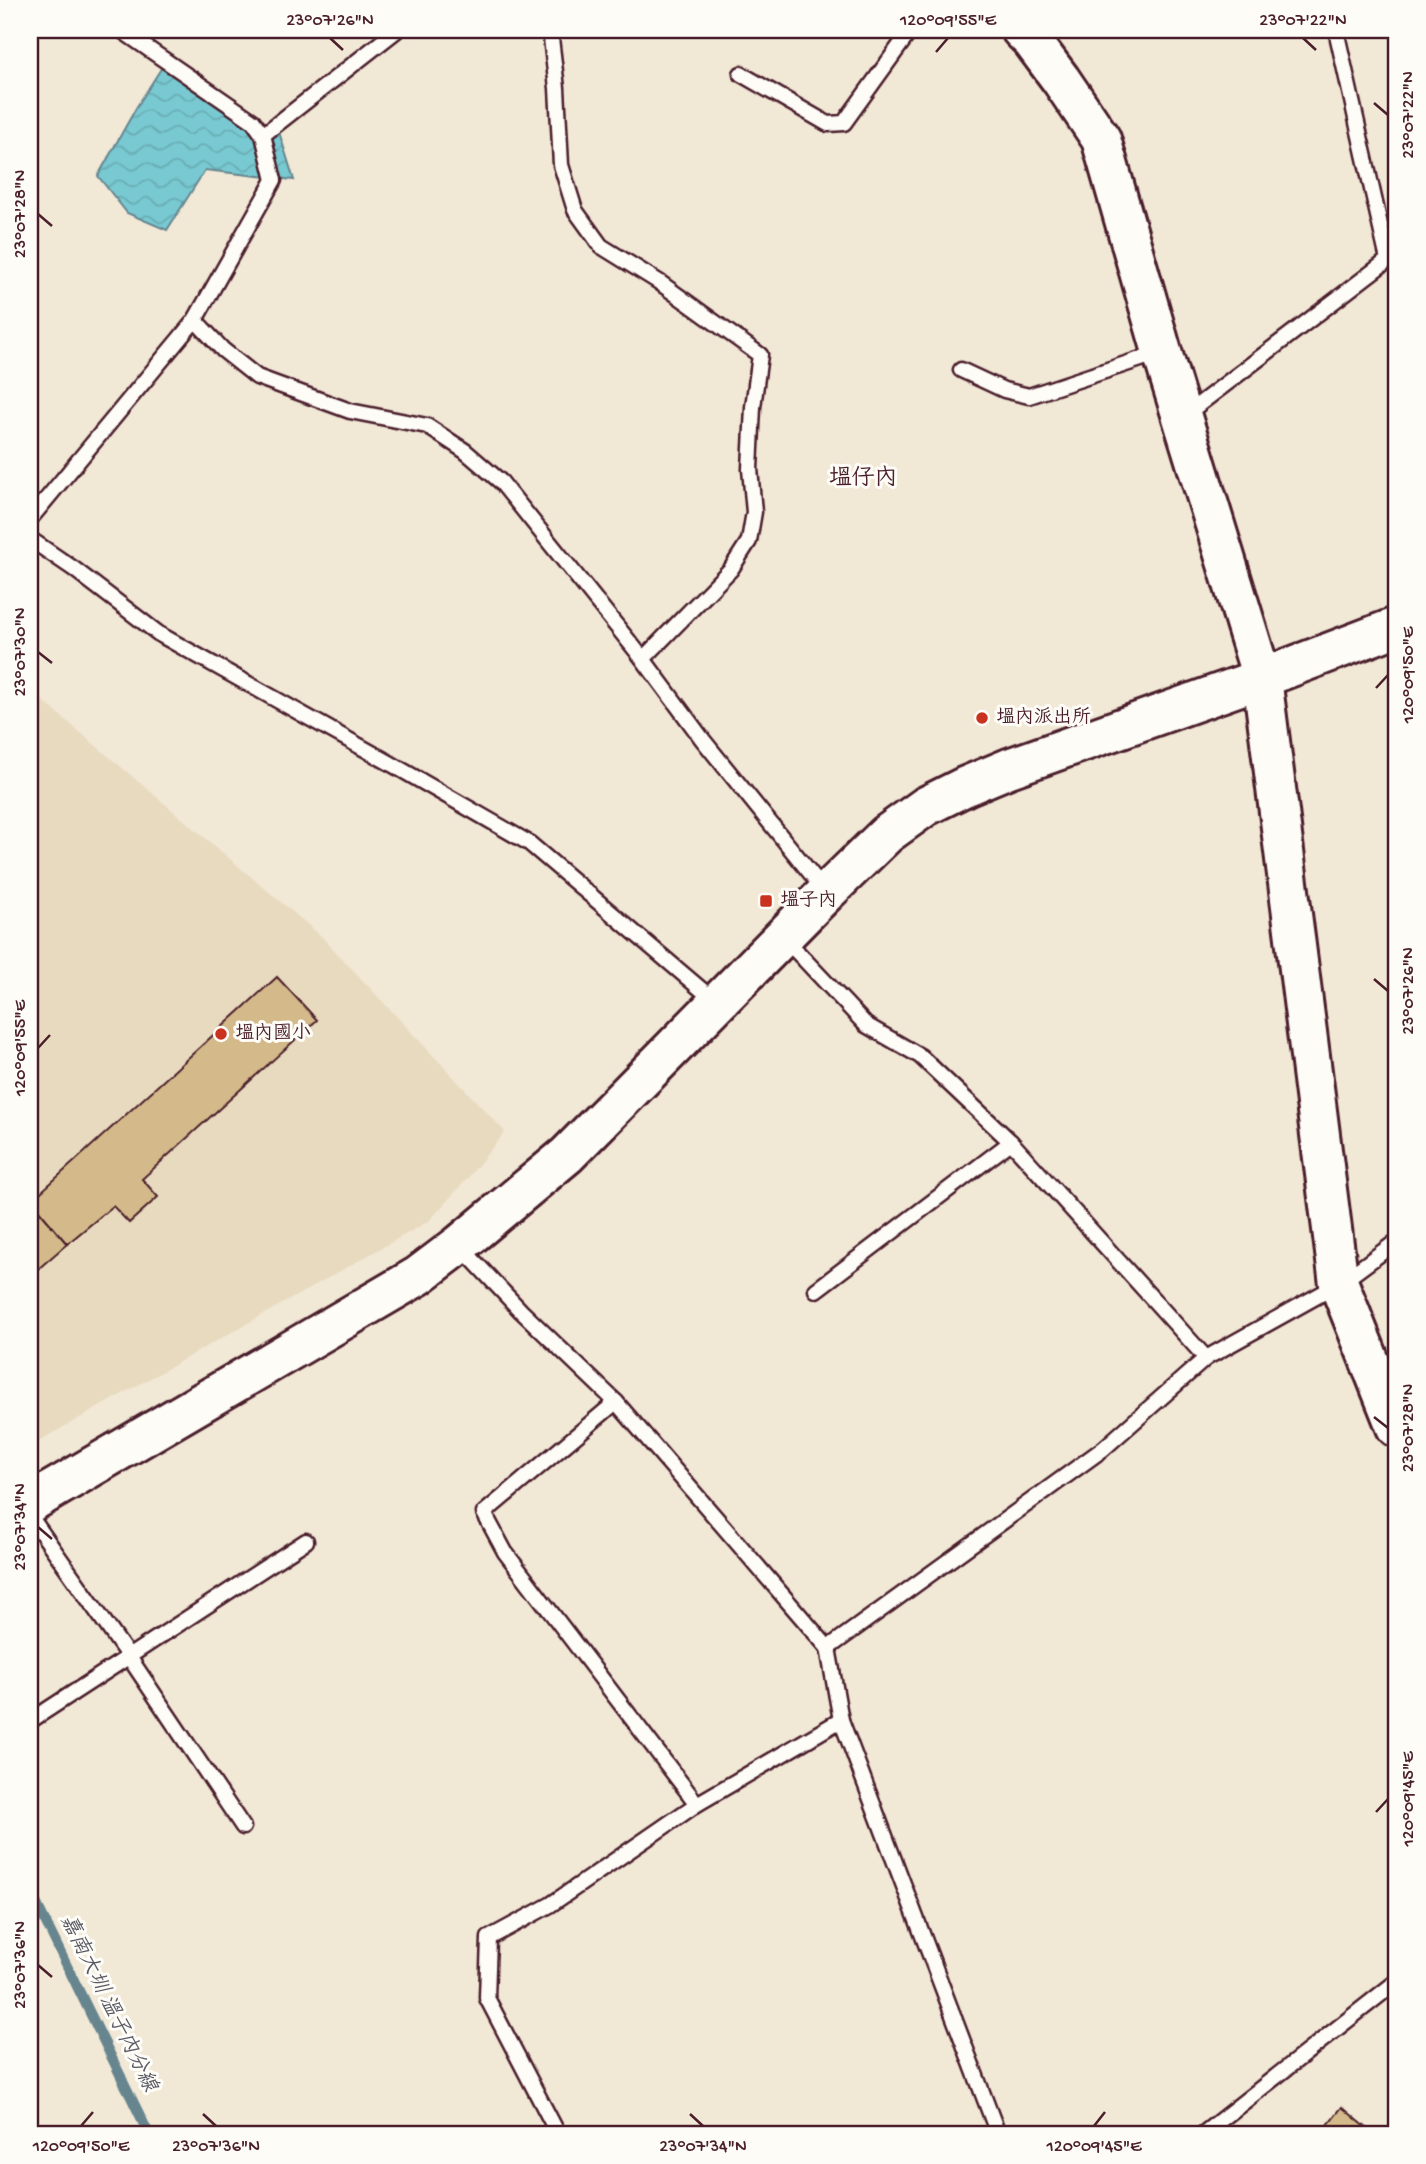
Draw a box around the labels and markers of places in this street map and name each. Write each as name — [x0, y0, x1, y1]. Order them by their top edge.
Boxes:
place label: 塭內派出所 — [996, 706, 1091, 730]
marker: 塭內派出所 — [974, 710, 990, 726]
place label: 塭子內 — [780, 890, 837, 913]
marker: 塭子內 — [758, 893, 774, 909]
place label: 塭內國小 — [235, 1022, 311, 1046]
marker: 塭內國小 — [213, 1026, 229, 1042]

